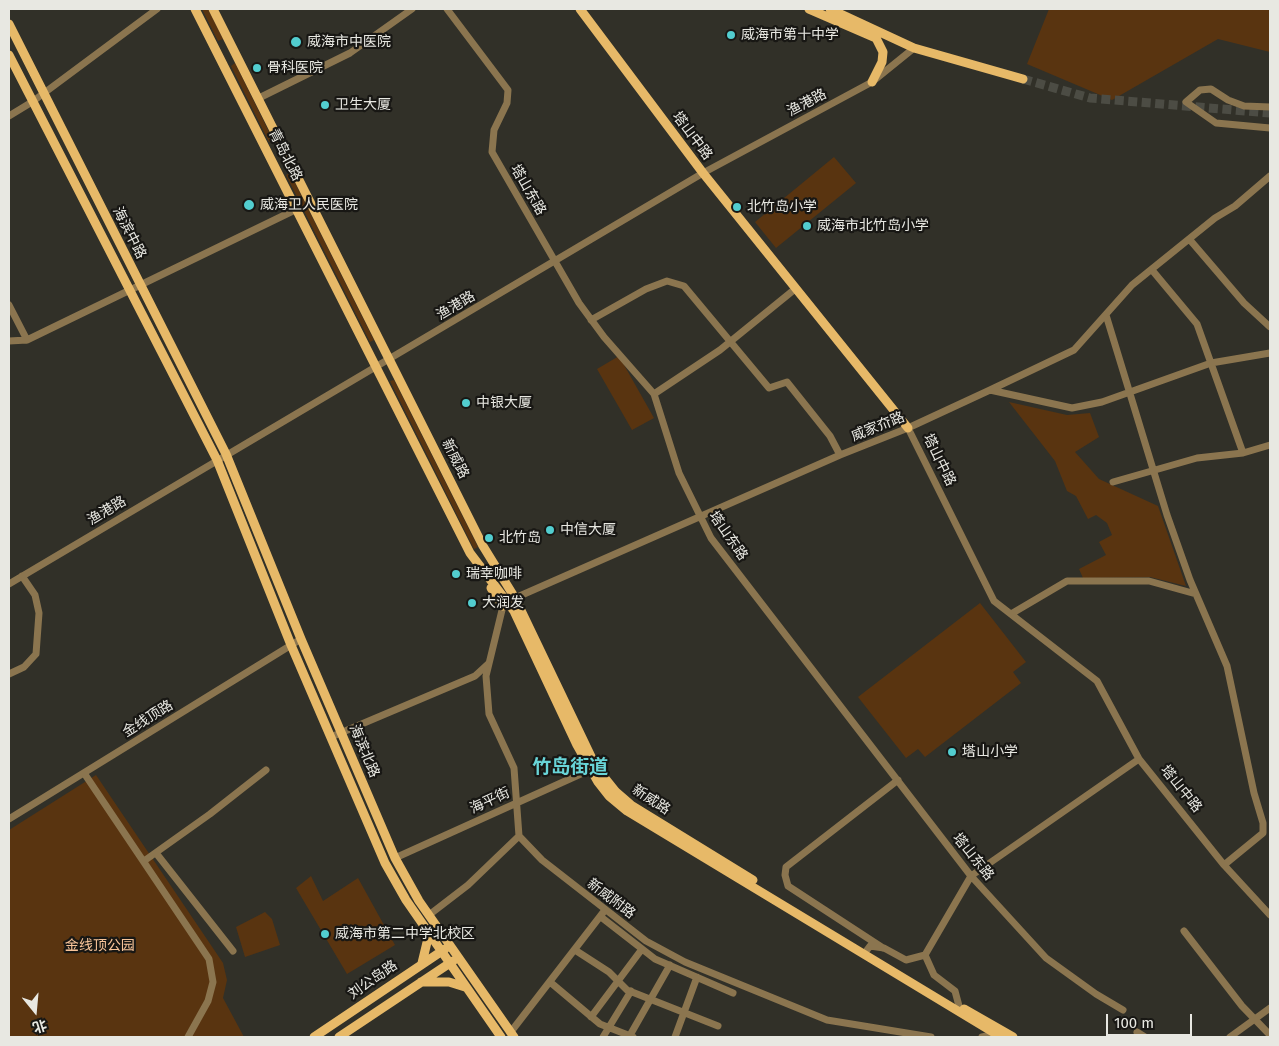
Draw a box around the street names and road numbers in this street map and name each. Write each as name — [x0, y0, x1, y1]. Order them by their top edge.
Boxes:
street label: 渔港路 — [785, 86, 829, 120]
street label: 塔山中路 — [668, 109, 716, 163]
street label: 青岛北路 — [265, 126, 305, 184]
street label: 塔山东路 — [507, 162, 549, 218]
street label: 海滨中路 — [109, 204, 149, 262]
street label: 渔港路 — [434, 288, 478, 324]
street label: 威家夼路 — [849, 409, 907, 445]
street label: 塔山中路 — [919, 431, 959, 489]
street label: 新威路 — [438, 436, 472, 482]
street label: 渔港路 — [85, 493, 129, 529]
street label: 塔山东路 — [705, 508, 751, 564]
street label: 金线顶路 — [120, 697, 176, 741]
street label: 海滨北路 — [345, 722, 383, 780]
street label: 塔山中路 — [1157, 762, 1205, 816]
street label: 新威路 — [629, 782, 673, 818]
street label: 海平街 — [467, 785, 513, 817]
street label: 塔山东路 — [949, 830, 997, 884]
street label: 新威附路 — [584, 875, 638, 923]
street label: 刘公岛路 — [345, 957, 401, 1003]

